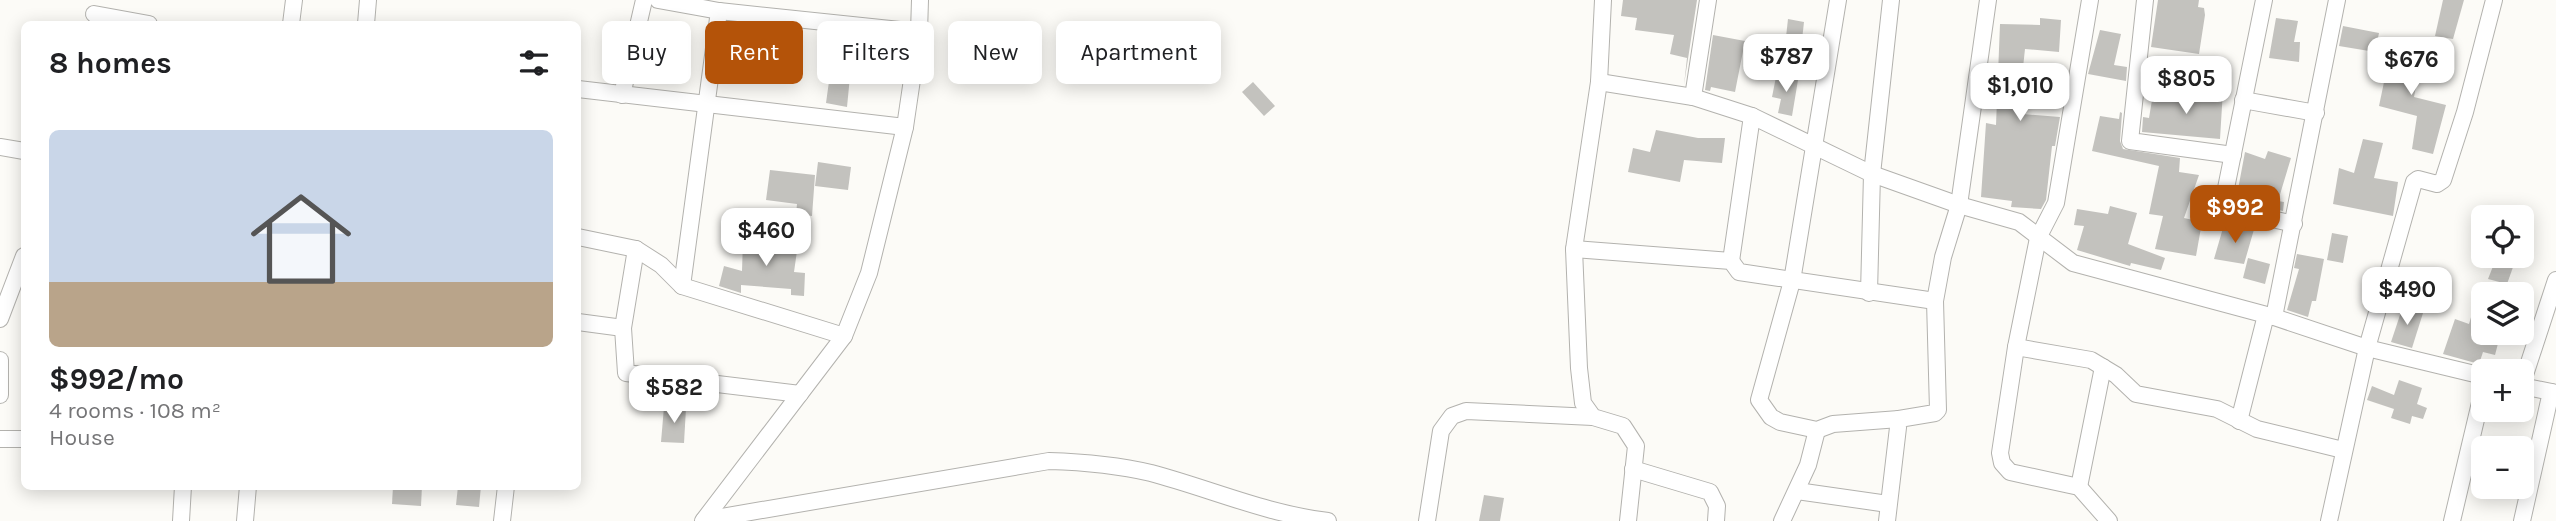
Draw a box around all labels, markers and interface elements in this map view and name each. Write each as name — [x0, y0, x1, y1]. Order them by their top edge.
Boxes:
chip: Buy — [602, 21, 691, 84]
chip: Rent — [705, 21, 803, 84]
chip: Filters — [817, 21, 934, 84]
chip: New — [948, 21, 1042, 84]
chip: Apartment — [1056, 21, 1221, 84]
pin: $787 — [1745, 34, 1827, 94]
pin: $676 — [2370, 38, 2452, 97]
text: $787 — [1759, 43, 1813, 70]
icon: filters — [515, 44, 553, 82]
text: 8 homes — [49, 45, 172, 81]
text: $676 — [2383, 46, 2439, 73]
pin: $805 — [2145, 57, 2227, 116]
pin: $1,010 — [1963, 64, 2077, 123]
text: $805 — [2157, 65, 2215, 92]
text: $1,010 — [1986, 72, 2054, 99]
icon: home — [238, 176, 364, 302]
pin: $992 — [2194, 186, 2276, 245]
text: $992 — [2206, 194, 2264, 221]
map controls — [2471, 205, 2534, 499]
button: locate — [2471, 205, 2534, 268]
pin: $460 — [725, 208, 807, 268]
text: $460 — [737, 217, 795, 244]
pin: $490 — [2366, 268, 2448, 327]
text: $490 — [2378, 276, 2436, 303]
button: layers — [2471, 282, 2534, 345]
button: + — [2471, 359, 2534, 422]
text: $992/mo — [49, 361, 184, 397]
pin: $582 — [633, 366, 715, 425]
text: $582 — [645, 374, 703, 401]
text: 4 rooms · 108 m² — [49, 397, 221, 424]
text: House — [49, 424, 115, 451]
button: − — [2471, 436, 2534, 499]

